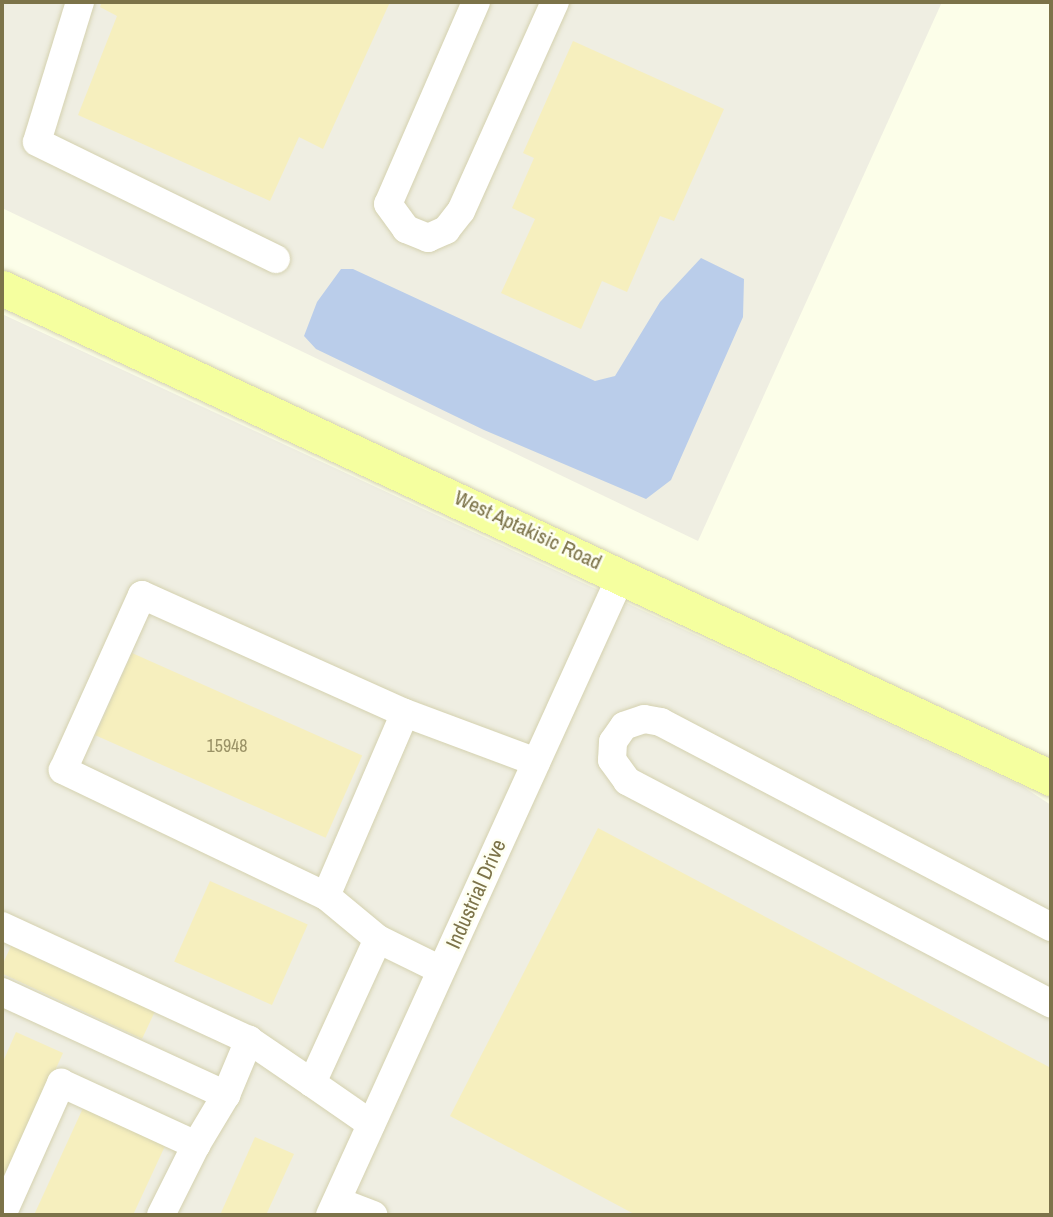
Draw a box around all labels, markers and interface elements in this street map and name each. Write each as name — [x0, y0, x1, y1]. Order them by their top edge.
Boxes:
street label: West Aptakisic Road — [450, 485, 606, 575]
house number: 15948 — [206, 735, 248, 757]
street label: Industrial Drive — [441, 836, 511, 952]

